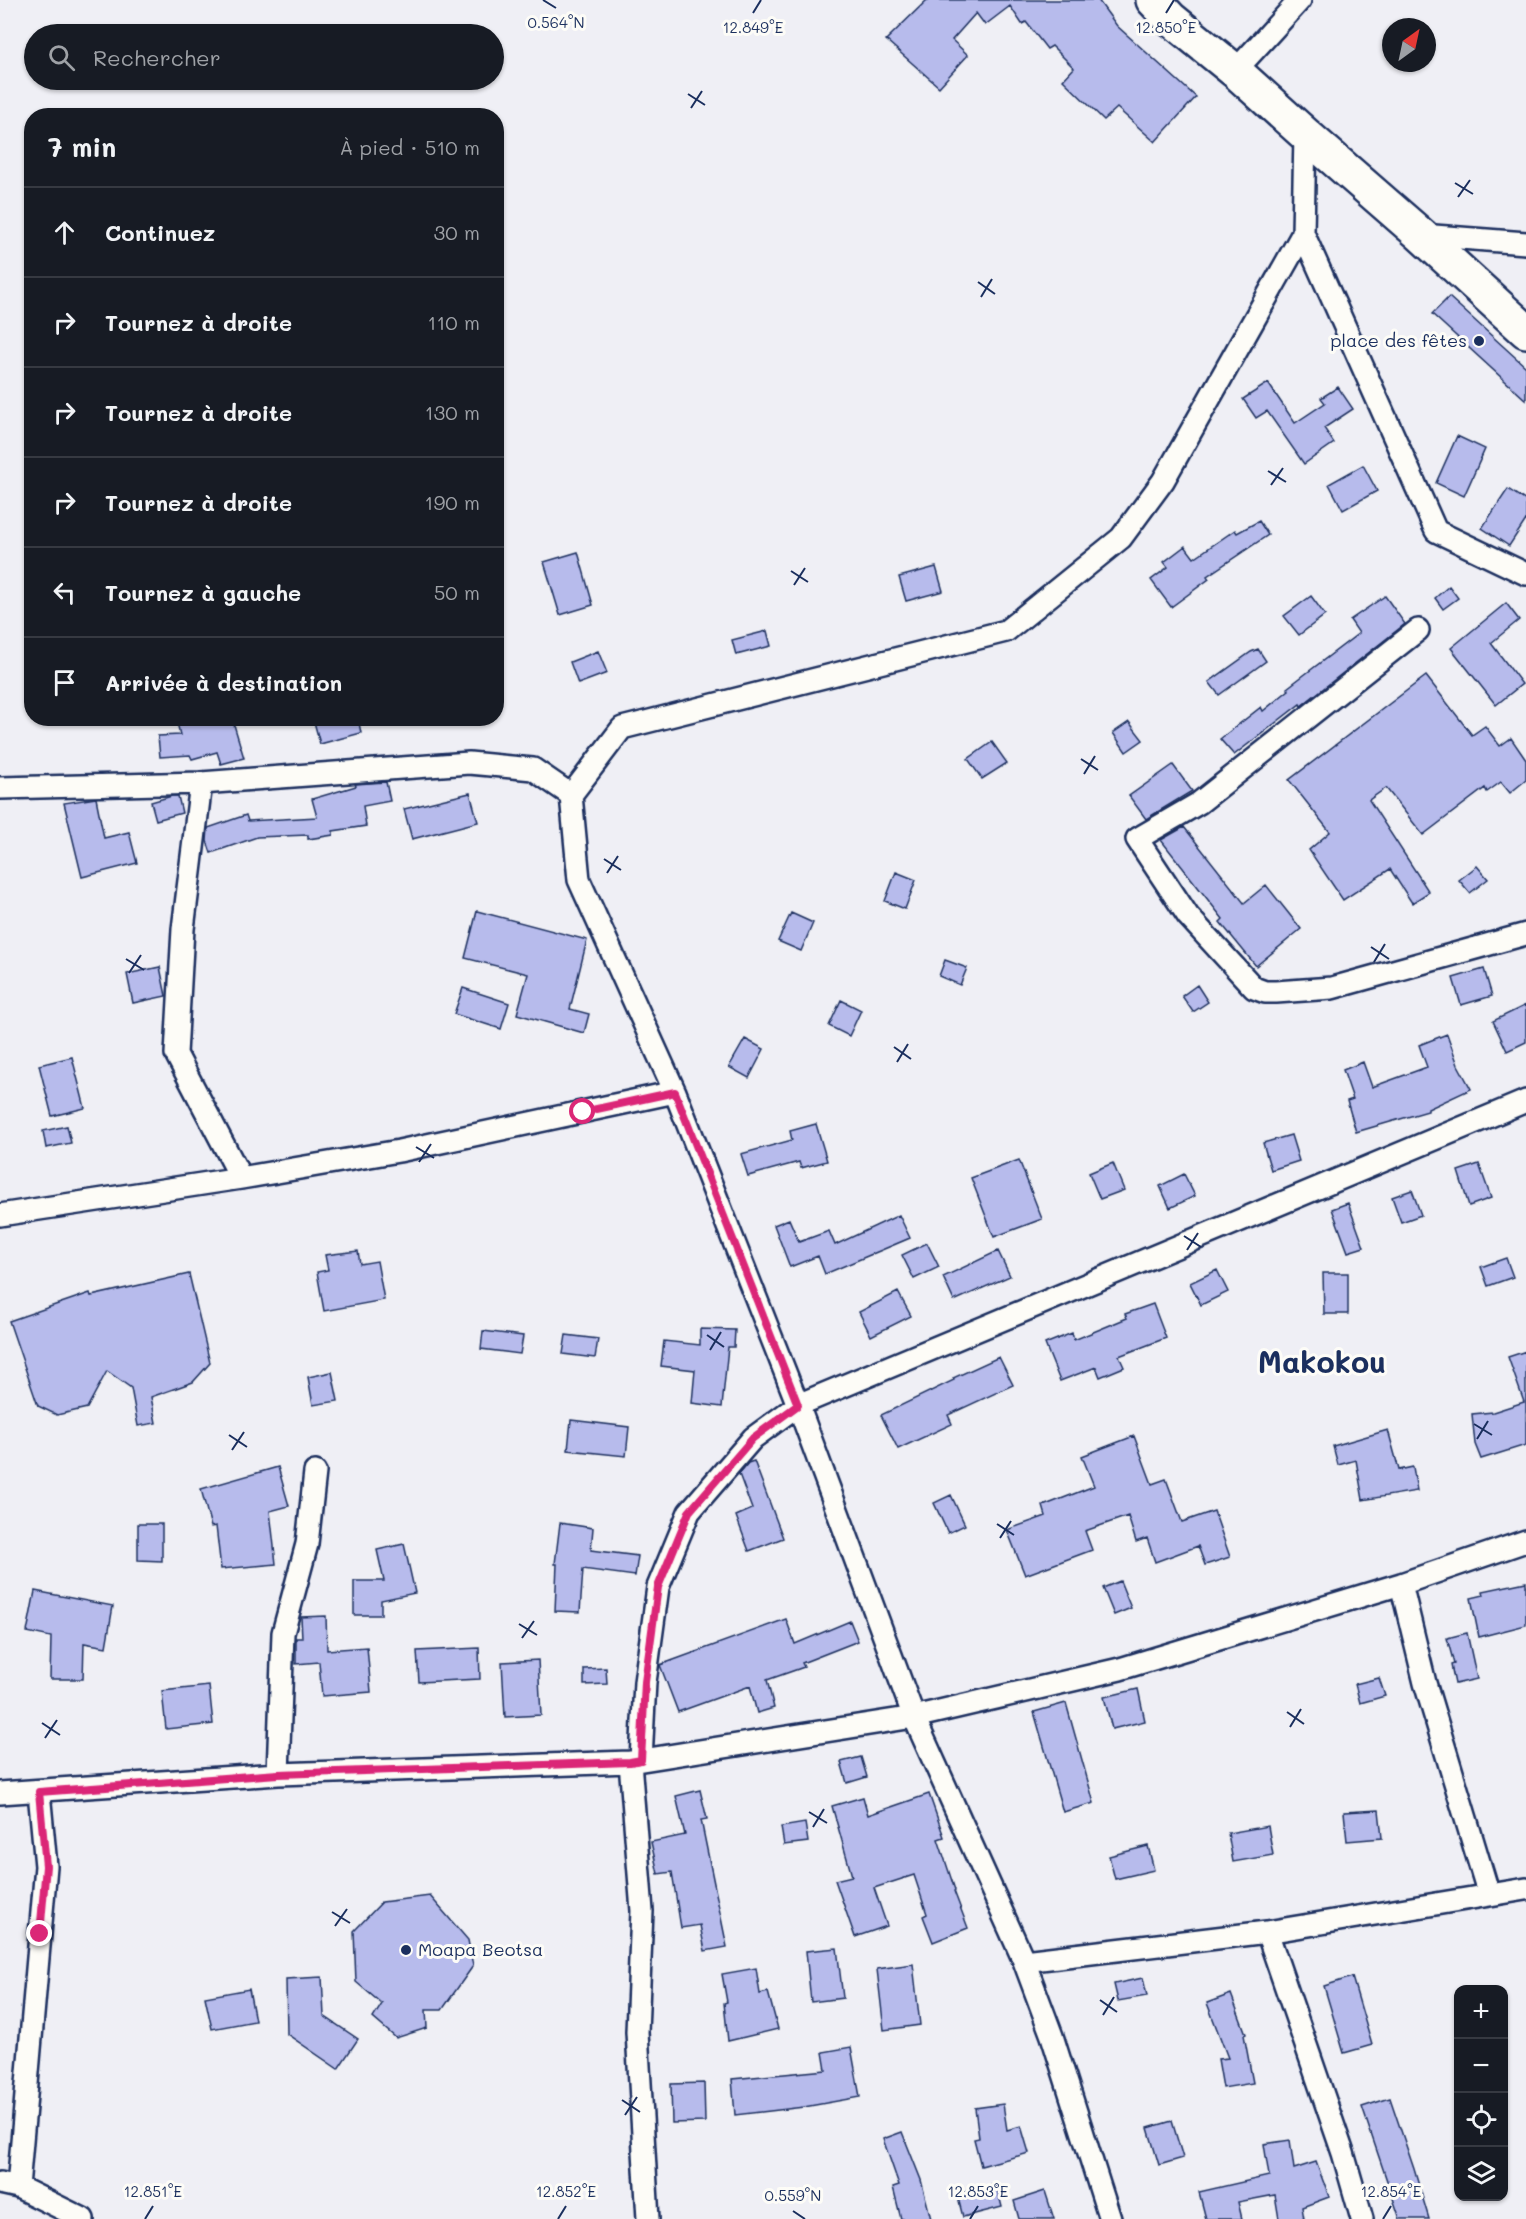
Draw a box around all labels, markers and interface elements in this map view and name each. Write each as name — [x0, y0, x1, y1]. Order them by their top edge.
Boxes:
text: 0.564°N — [527, 12, 585, 32]
text: 12.849°E — [723, 17, 784, 37]
text: 12.850°E — [1136, 17, 1197, 37]
north arrow — [1382, 18, 1436, 72]
search box — [24, 24, 504, 90]
icon: search — [45, 41, 78, 74]
text: Rechercher — [93, 43, 221, 72]
text: 7 min — [48, 130, 116, 164]
text: À pied · 510 m — [339, 134, 480, 160]
icon: ahead — [48, 216, 81, 249]
text: Continuez — [105, 218, 215, 247]
text: 30 m — [434, 219, 480, 245]
icon: right — [48, 306, 81, 339]
text: Tournez à droite — [105, 308, 292, 337]
text: 110 m — [427, 309, 480, 335]
place label: place des fêtes — [1330, 328, 1467, 352]
marker: place des fêtes — [1472, 334, 1486, 348]
icon: right — [48, 396, 81, 429]
text: Tournez à droite — [105, 398, 292, 427]
text: 130 m — [425, 399, 480, 425]
icon: right — [48, 486, 81, 519]
text: Tournez à droite — [105, 488, 292, 517]
text: 190 m — [425, 489, 480, 515]
icon: left — [48, 576, 81, 609]
text: Tournez à gauche — [105, 578, 301, 607]
text: 50 m — [434, 579, 480, 605]
icon: arrive — [48, 666, 81, 699]
text: Arrivée à destination — [105, 668, 342, 697]
route start — [569, 1098, 595, 1124]
district label: Makokou — [1258, 1341, 1386, 1381]
route end — [26, 1920, 52, 1946]
place label: Moapa Beotsa — [418, 1937, 543, 1961]
marker: Moapa Beotsa — [399, 1943, 413, 1957]
map controls — [1454, 1985, 1508, 2201]
button: + — [1454, 1985, 1508, 2039]
button: − — [1454, 2039, 1508, 2093]
button: locate — [1454, 2093, 1508, 2147]
button: layers — [1454, 2147, 1508, 2201]
text: 12.851°E — [124, 2181, 183, 2201]
text: 12.852°E — [536, 2181, 596, 2201]
text: 12.853°E — [948, 2181, 1009, 2201]
text: 12.854°E — [1361, 2181, 1422, 2201]
text: 0.559°N — [765, 2185, 821, 2205]

